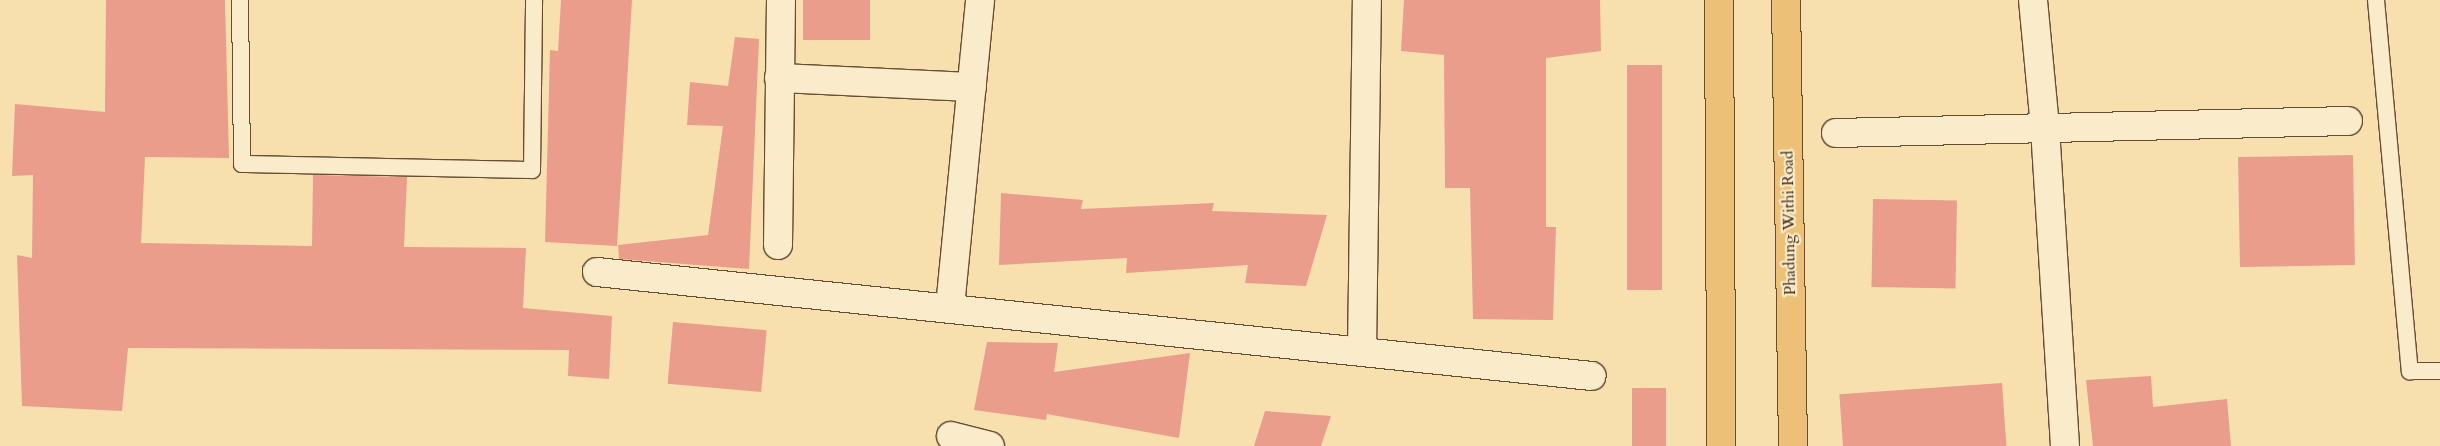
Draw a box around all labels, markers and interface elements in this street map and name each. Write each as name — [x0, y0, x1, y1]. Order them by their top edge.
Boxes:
street label: Phadung Withi Road — [1778, 150, 1800, 296]

